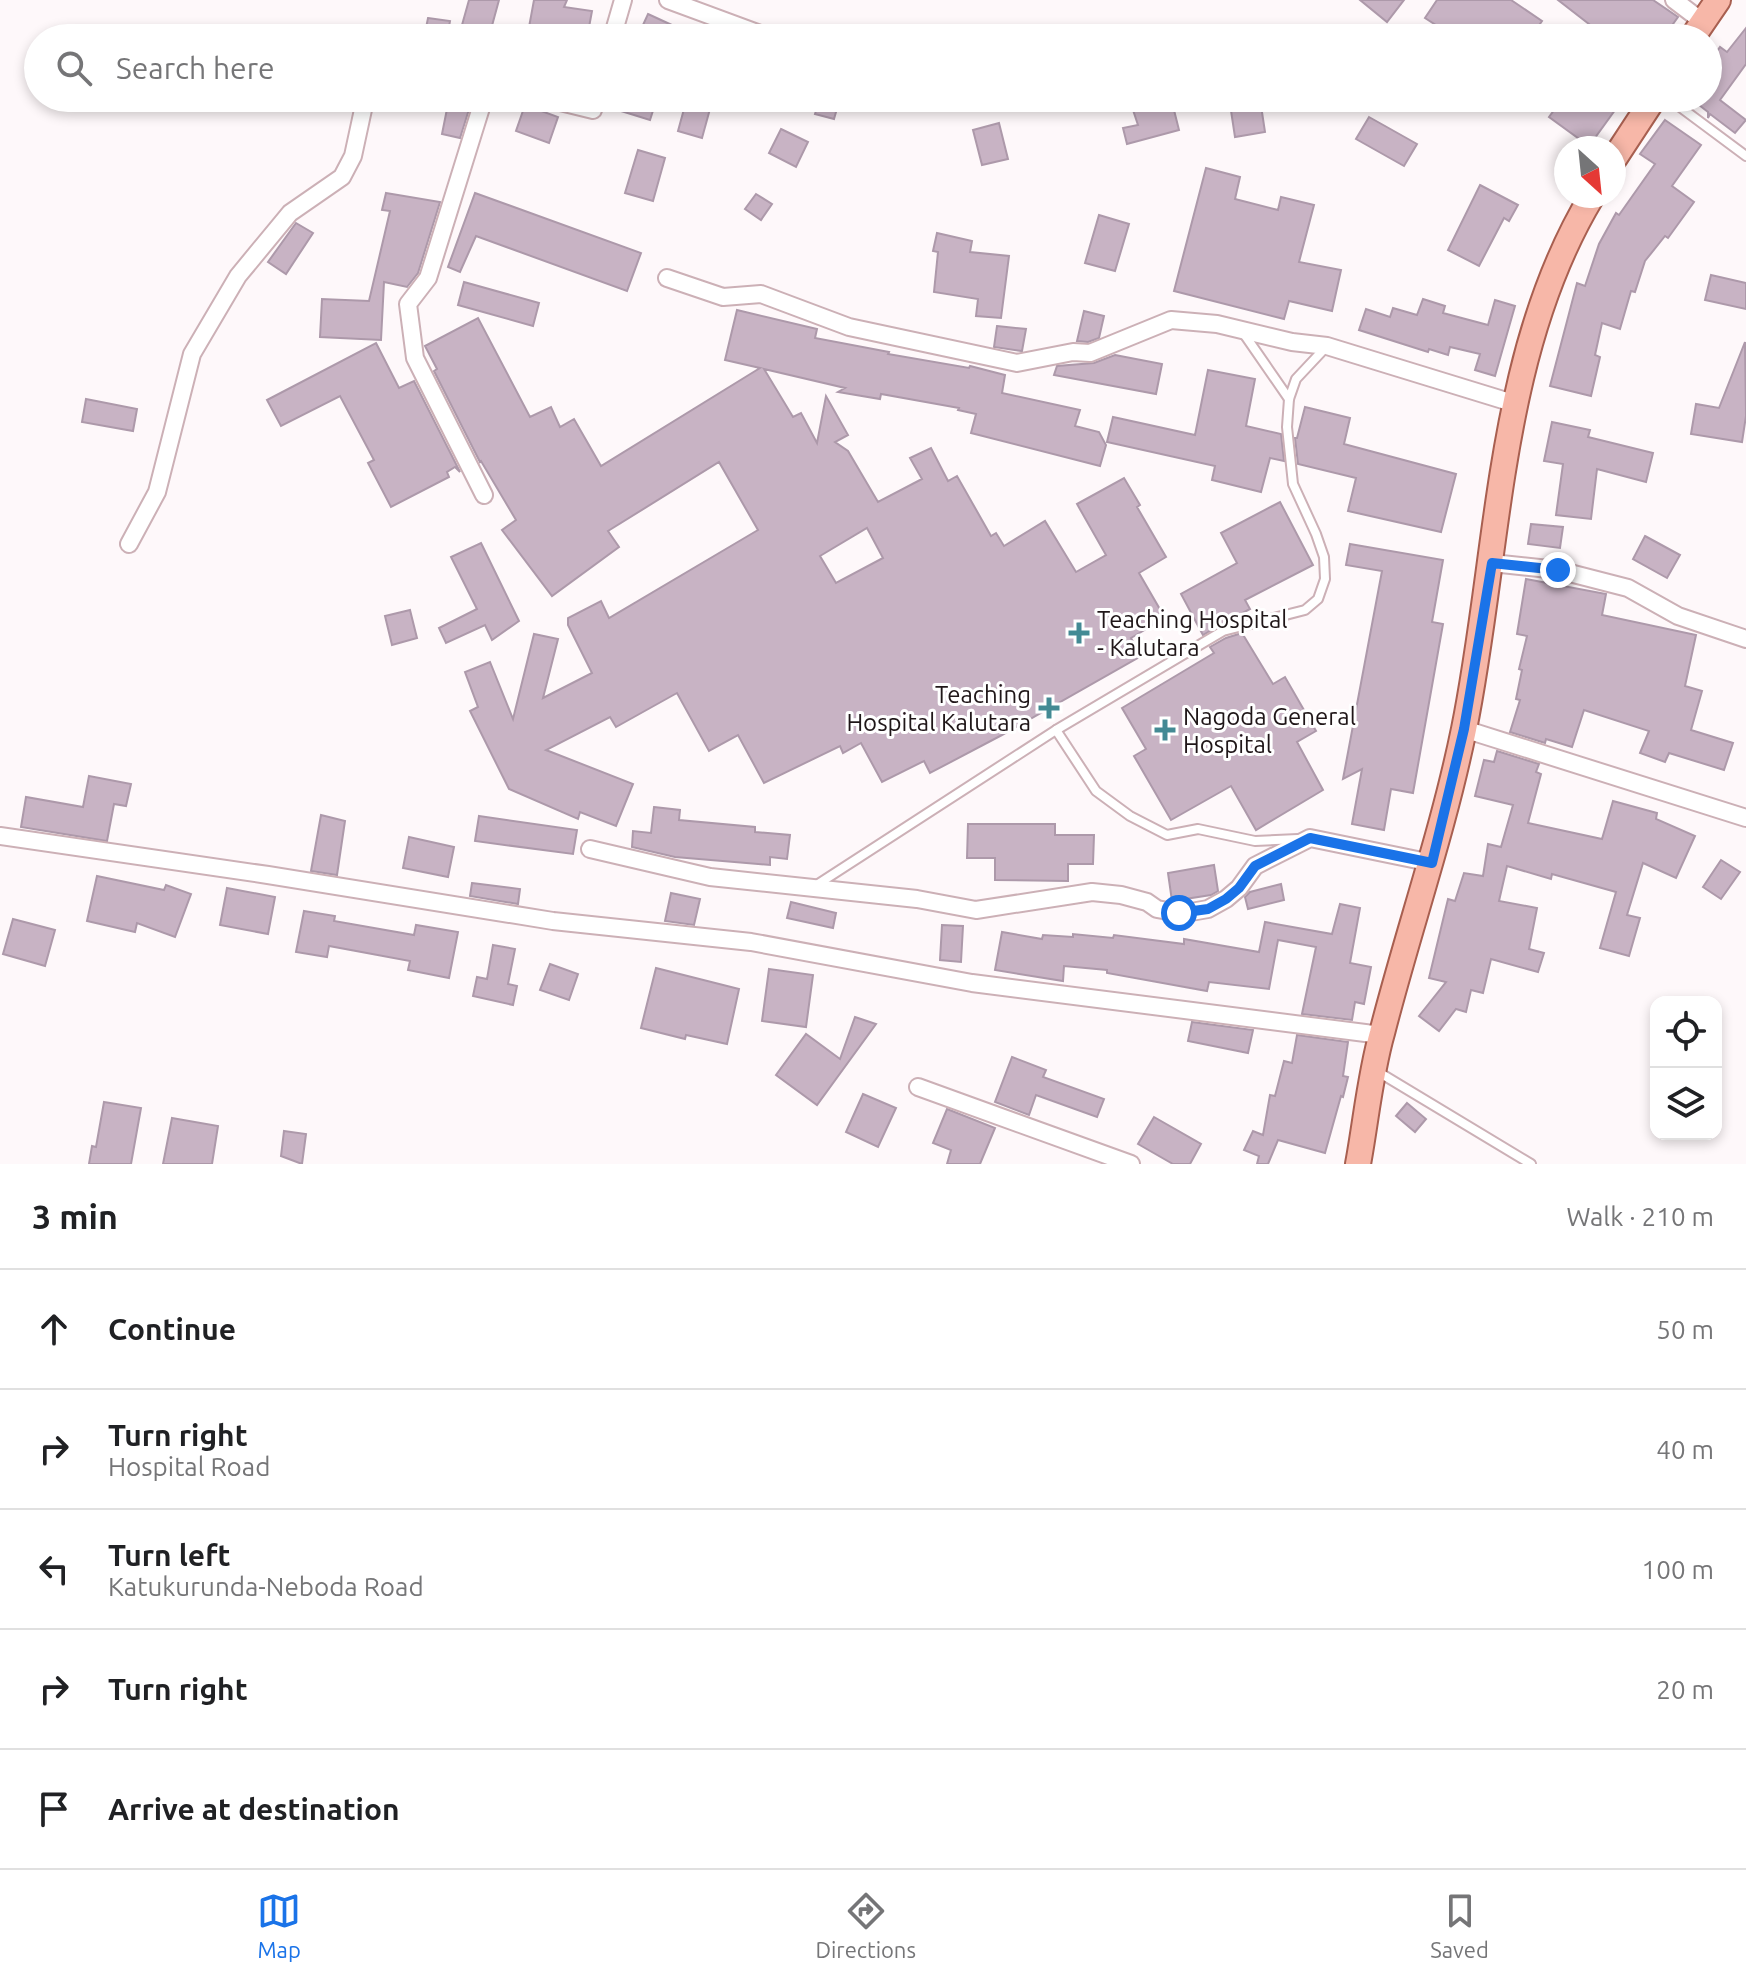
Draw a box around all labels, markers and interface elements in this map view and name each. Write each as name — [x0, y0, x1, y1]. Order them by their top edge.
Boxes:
search box — [24, 24, 1722, 112]
icon: search — [52, 46, 96, 90]
text: Search here — [116, 51, 275, 85]
north arrow — [1554, 136, 1626, 208]
route end — [1540, 552, 1576, 588]
place label: Teaching Hospital - Kalutara — [1097, 606, 1288, 661]
marker: Teaching Hospital - Kalutara — [1068, 622, 1090, 644]
place label: Teaching Hospital Kalutara — [846, 681, 1031, 736]
marker: Teaching Hospital Kalutara — [1038, 697, 1060, 719]
place label: Nagoda General Hospital — [1183, 703, 1356, 758]
marker: Nagoda General Hospital — [1154, 719, 1176, 741]
route start — [1161, 895, 1197, 931]
map controls — [1650, 996, 1722, 1140]
button: locate — [1650, 996, 1722, 1068]
button: layers — [1650, 1068, 1722, 1140]
text: 3 min — [32, 1197, 118, 1235]
text: Walk · 210 m — [1566, 1202, 1714, 1231]
icon: ahead — [32, 1307, 76, 1351]
text: Continue — [108, 1312, 236, 1346]
text: 50 m — [1656, 1315, 1714, 1344]
text: Turn right — [108, 1418, 248, 1452]
icon: right — [32, 1427, 76, 1471]
text: 40 m — [1656, 1435, 1714, 1464]
text: Hospital Road — [108, 1452, 270, 1481]
text: Turn left — [108, 1538, 230, 1572]
icon: left — [32, 1547, 76, 1591]
text: 100 m — [1642, 1555, 1714, 1584]
text: Katukurunda-Neboda Road — [108, 1572, 424, 1601]
icon: right — [32, 1667, 76, 1711]
text: Turn right — [108, 1672, 248, 1706]
text: 20 m — [1656, 1675, 1714, 1704]
icon: arrive — [32, 1787, 76, 1831]
text: Arrive at destination — [108, 1792, 400, 1826]
tab: Map — [257, 1889, 301, 1962]
tab: Directions — [815, 1889, 916, 1962]
tab: Saved — [1430, 1889, 1489, 1962]

